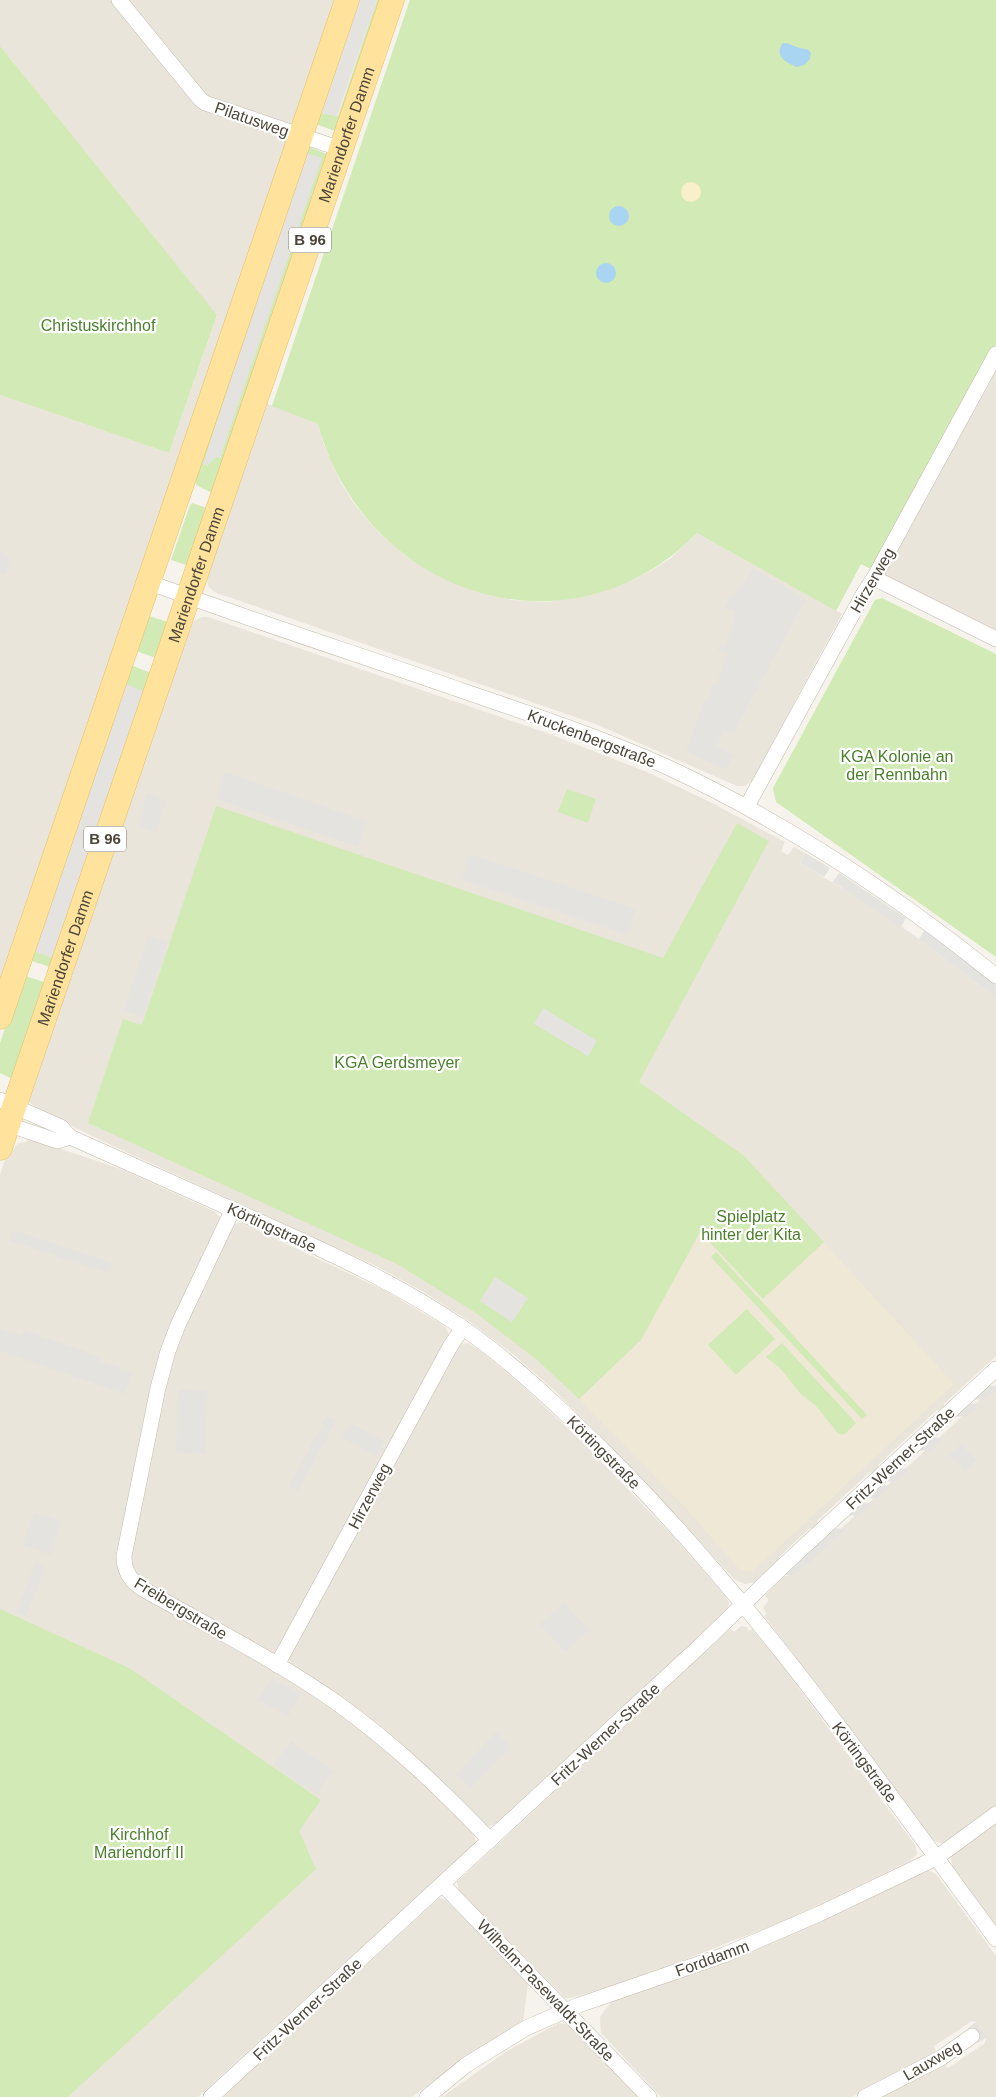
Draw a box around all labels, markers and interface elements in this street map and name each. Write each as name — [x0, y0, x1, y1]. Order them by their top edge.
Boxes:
street label: Mariendorfer Damm — [316, 65, 378, 205]
street label: Pilatusweg — [212, 99, 291, 140]
road number: B 96 — [289, 228, 331, 252]
park label: Christuskirchhof — [41, 317, 156, 334]
street label: Mariendorfer Damm — [165, 505, 227, 645]
street label: Hirzerweg — [847, 545, 898, 616]
street label: Kruckenbergstraße — [525, 706, 658, 771]
park label: KGA Kolonie an der Rennbahn — [841, 748, 953, 783]
road number: B 96 — [84, 826, 126, 852]
street label: Mariendorfer Damm — [34, 888, 96, 1028]
park label: KGA Gerdsmeyer — [334, 1054, 460, 1071]
street label: Körtingstraße — [225, 1199, 319, 1255]
park label: Spielplatz hinter der Kita — [701, 1208, 801, 1243]
street label: Fritz-Werner-Straße — [843, 1404, 958, 1513]
street label: Körtingstraße — [564, 1412, 644, 1492]
street label: Hirzerweg — [345, 1460, 394, 1532]
street label: Freibergstraße — [131, 1574, 230, 1643]
street label: Fritz-Werner-Straße — [548, 1680, 663, 1789]
street label: Körtingstraße — [829, 1719, 900, 1806]
park label: Kirchhof Mariendorf II — [94, 1826, 184, 1861]
street label: Wilhelm-Pasewaldt-Straße — [474, 1916, 618, 2064]
street label: Forddamm — [673, 1937, 751, 1980]
street label: Fritz-Werner-Straße — [250, 1955, 365, 2064]
street label: Lauxweg — [900, 2037, 964, 2084]

